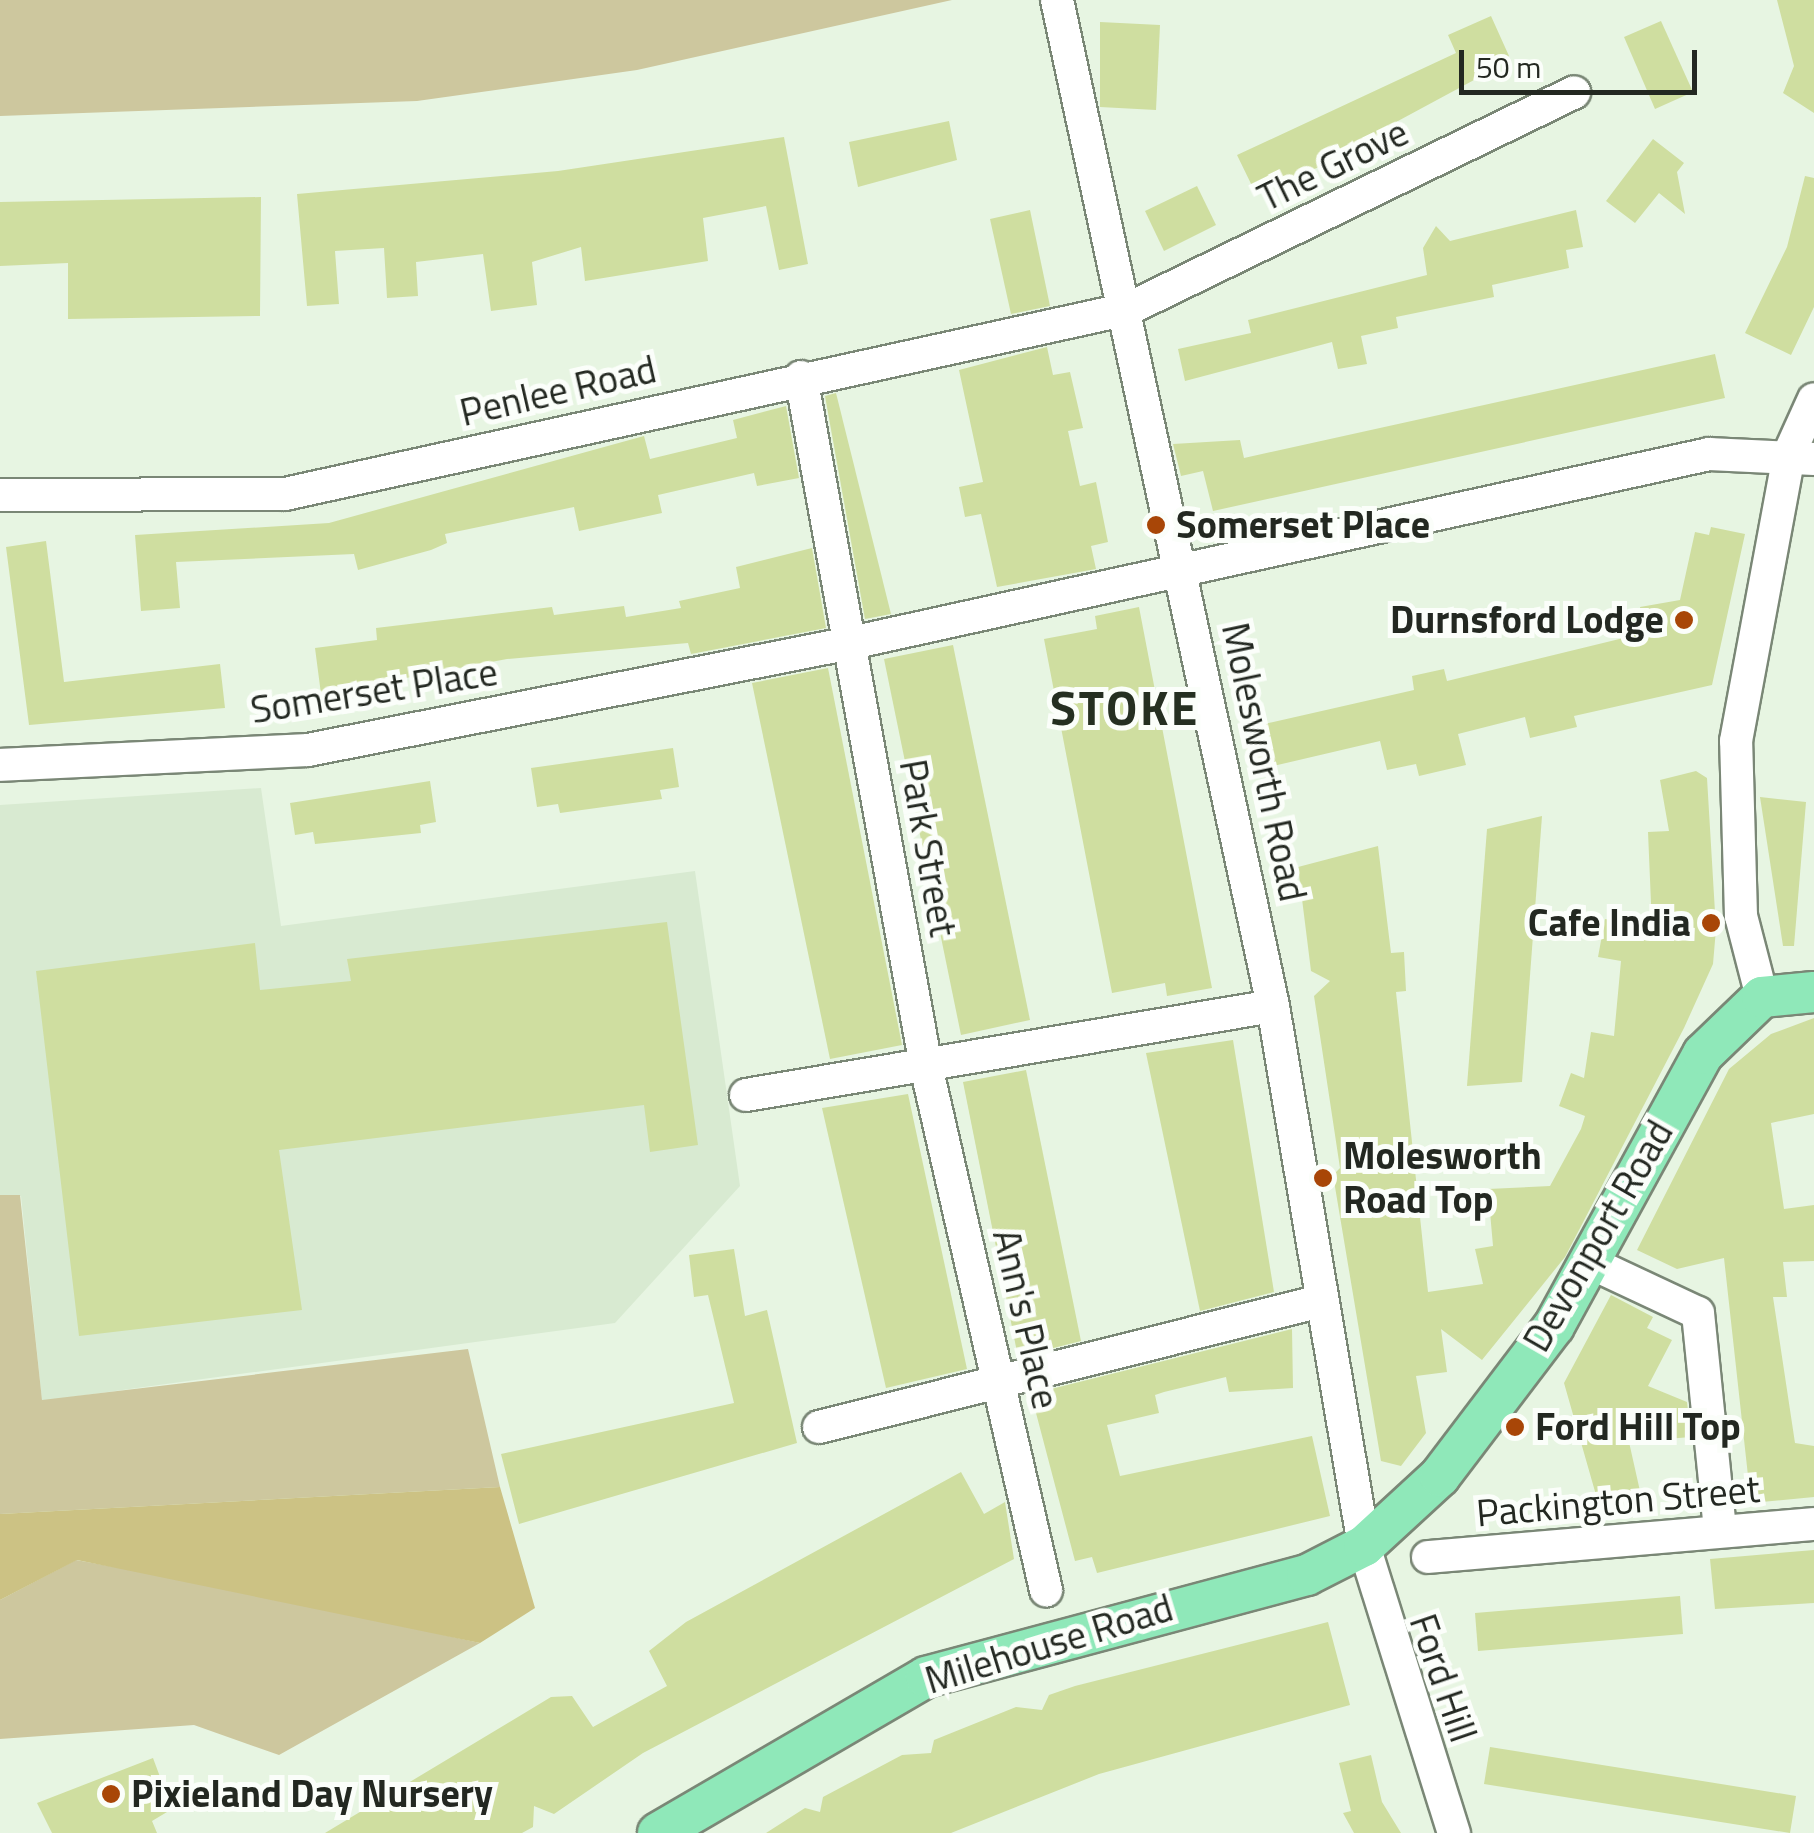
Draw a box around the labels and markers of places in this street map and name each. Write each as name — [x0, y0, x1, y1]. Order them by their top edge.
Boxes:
place label: Somerset Place — [1176, 502, 1430, 548]
marker: Somerset Place — [1145, 514, 1167, 536]
place label: Durnsford Lodge — [1390, 597, 1664, 643]
marker: Durnsford Lodge — [1673, 609, 1695, 631]
place label: Cafe India — [1528, 900, 1691, 946]
marker: Cafe India — [1700, 912, 1722, 934]
place label: Molesworth Road Top — [1343, 1133, 1542, 1222]
marker: Molesworth Road Top — [1312, 1167, 1334, 1189]
place label: Ford Hill Top — [1535, 1404, 1741, 1450]
marker: Ford Hill Top — [1504, 1416, 1526, 1438]
place label: Pixieland Day Nursery — [131, 1771, 493, 1817]
marker: Pixieland Day Nursery — [100, 1783, 122, 1805]

